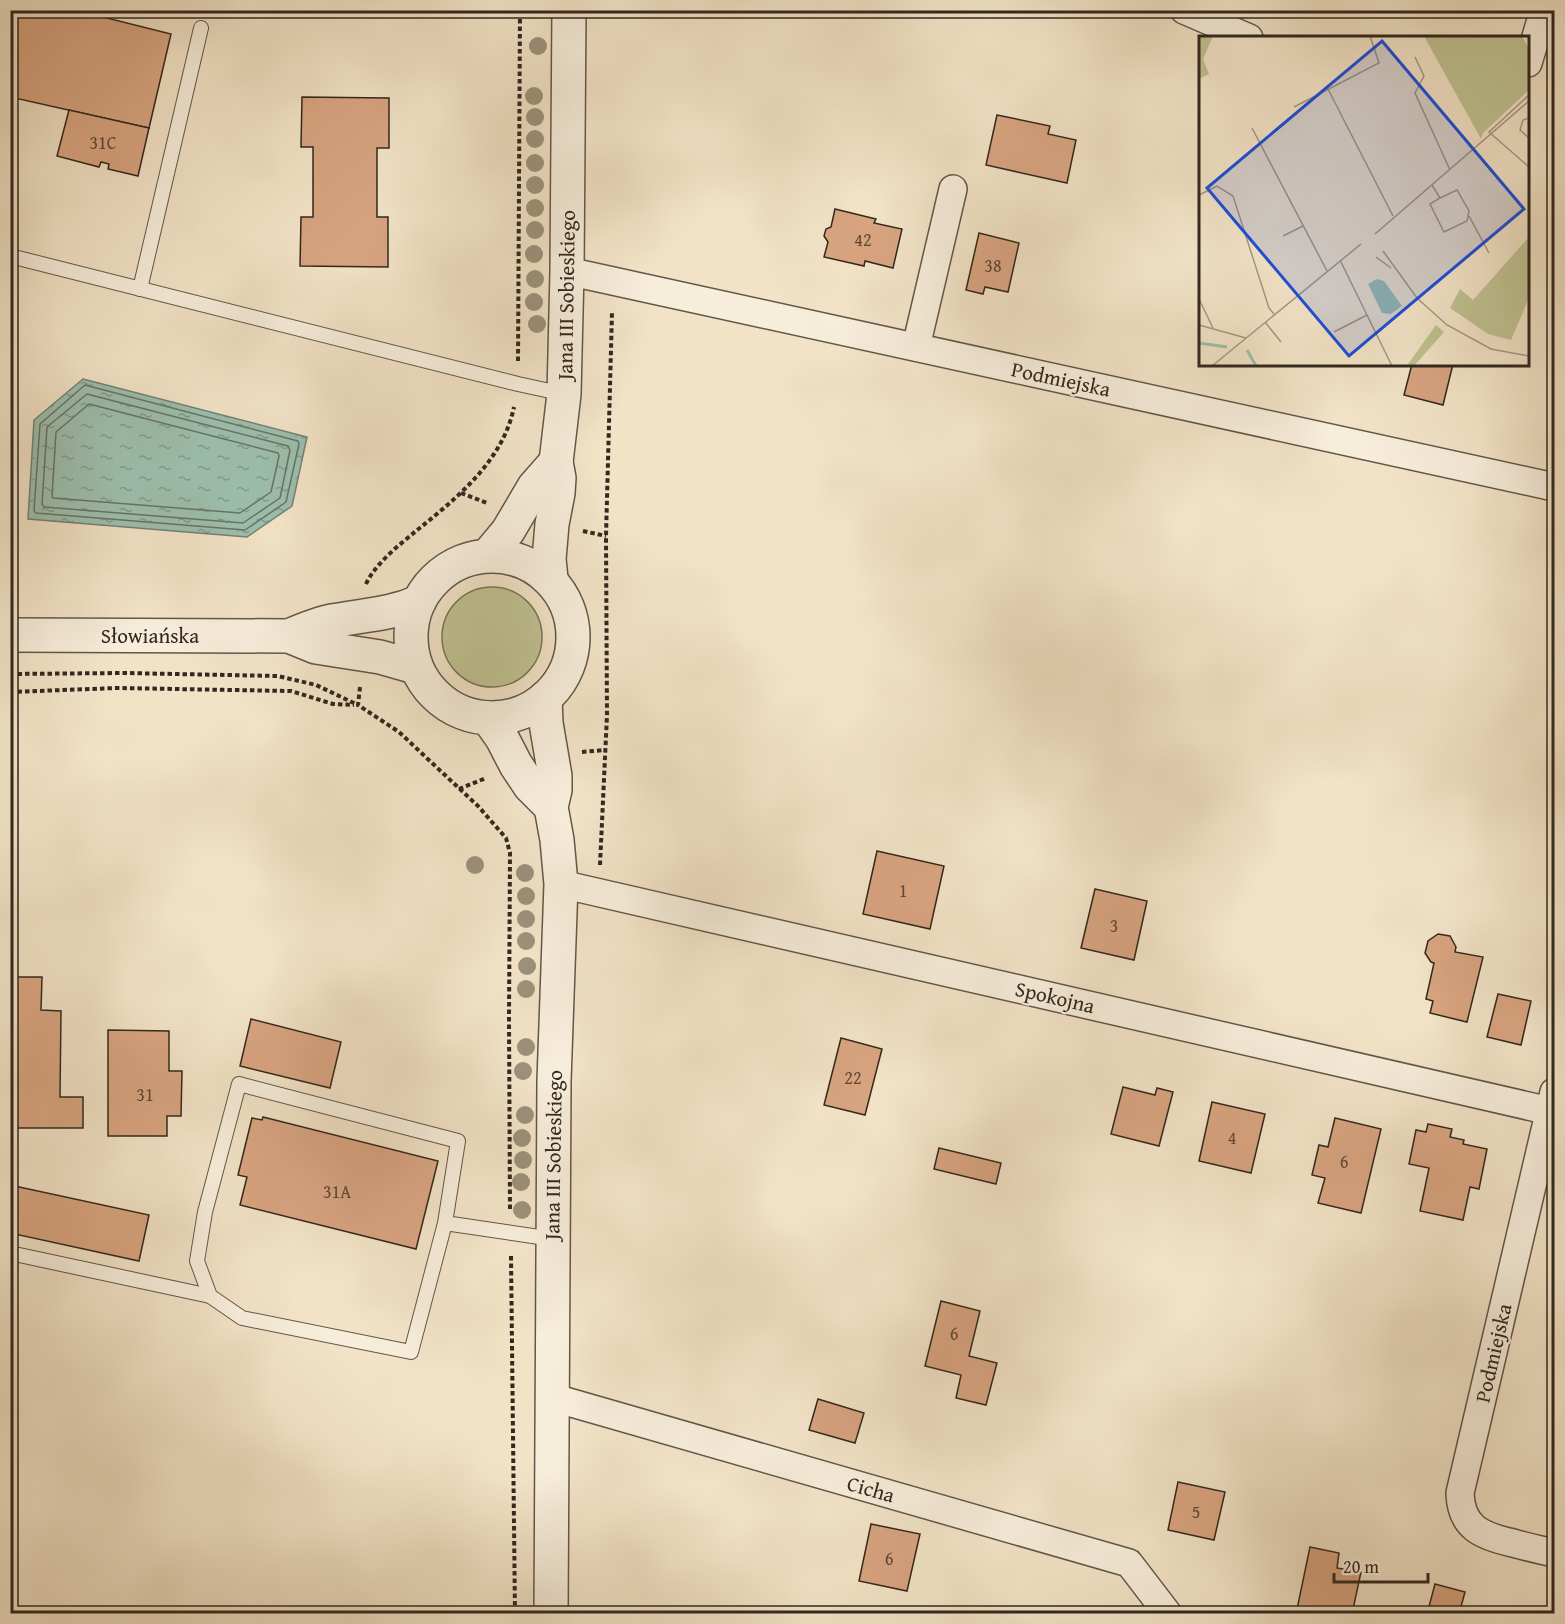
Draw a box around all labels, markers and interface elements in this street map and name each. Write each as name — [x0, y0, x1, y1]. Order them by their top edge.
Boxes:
inset map — [1199, 36, 1529, 366]
house number: 31C — [89, 129, 117, 156]
street label: Jana III Sobieskiego — [549, 210, 583, 383]
house number: 42 — [854, 226, 872, 253]
house number: 38 — [984, 252, 1002, 279]
street label: Podmiejska — [1009, 353, 1114, 405]
street label: Słowiańska — [101, 620, 199, 651]
house number: 1 — [899, 877, 907, 904]
house number: 3 — [1110, 912, 1118, 939]
street label: Spokojna — [1012, 973, 1098, 1021]
house number: 22 — [844, 1064, 862, 1091]
street label: Jana III Sobieskiego — [536, 1070, 570, 1243]
house number: 31 — [136, 1081, 154, 1108]
house number: 4 — [1228, 1124, 1236, 1151]
house number: 6 — [1340, 1148, 1348, 1175]
house number: 31A — [323, 1178, 351, 1205]
street label: Podmiejska — [1467, 1300, 1519, 1406]
house number: 6 — [950, 1320, 958, 1347]
street label: Cicha — [844, 1467, 898, 1511]
house number: 5 — [1192, 1498, 1200, 1525]
house number: 6 — [885, 1545, 893, 1572]
scale bar — [1334, 1546, 1428, 1584]
text: 20 m — [1343, 1553, 1379, 1580]

